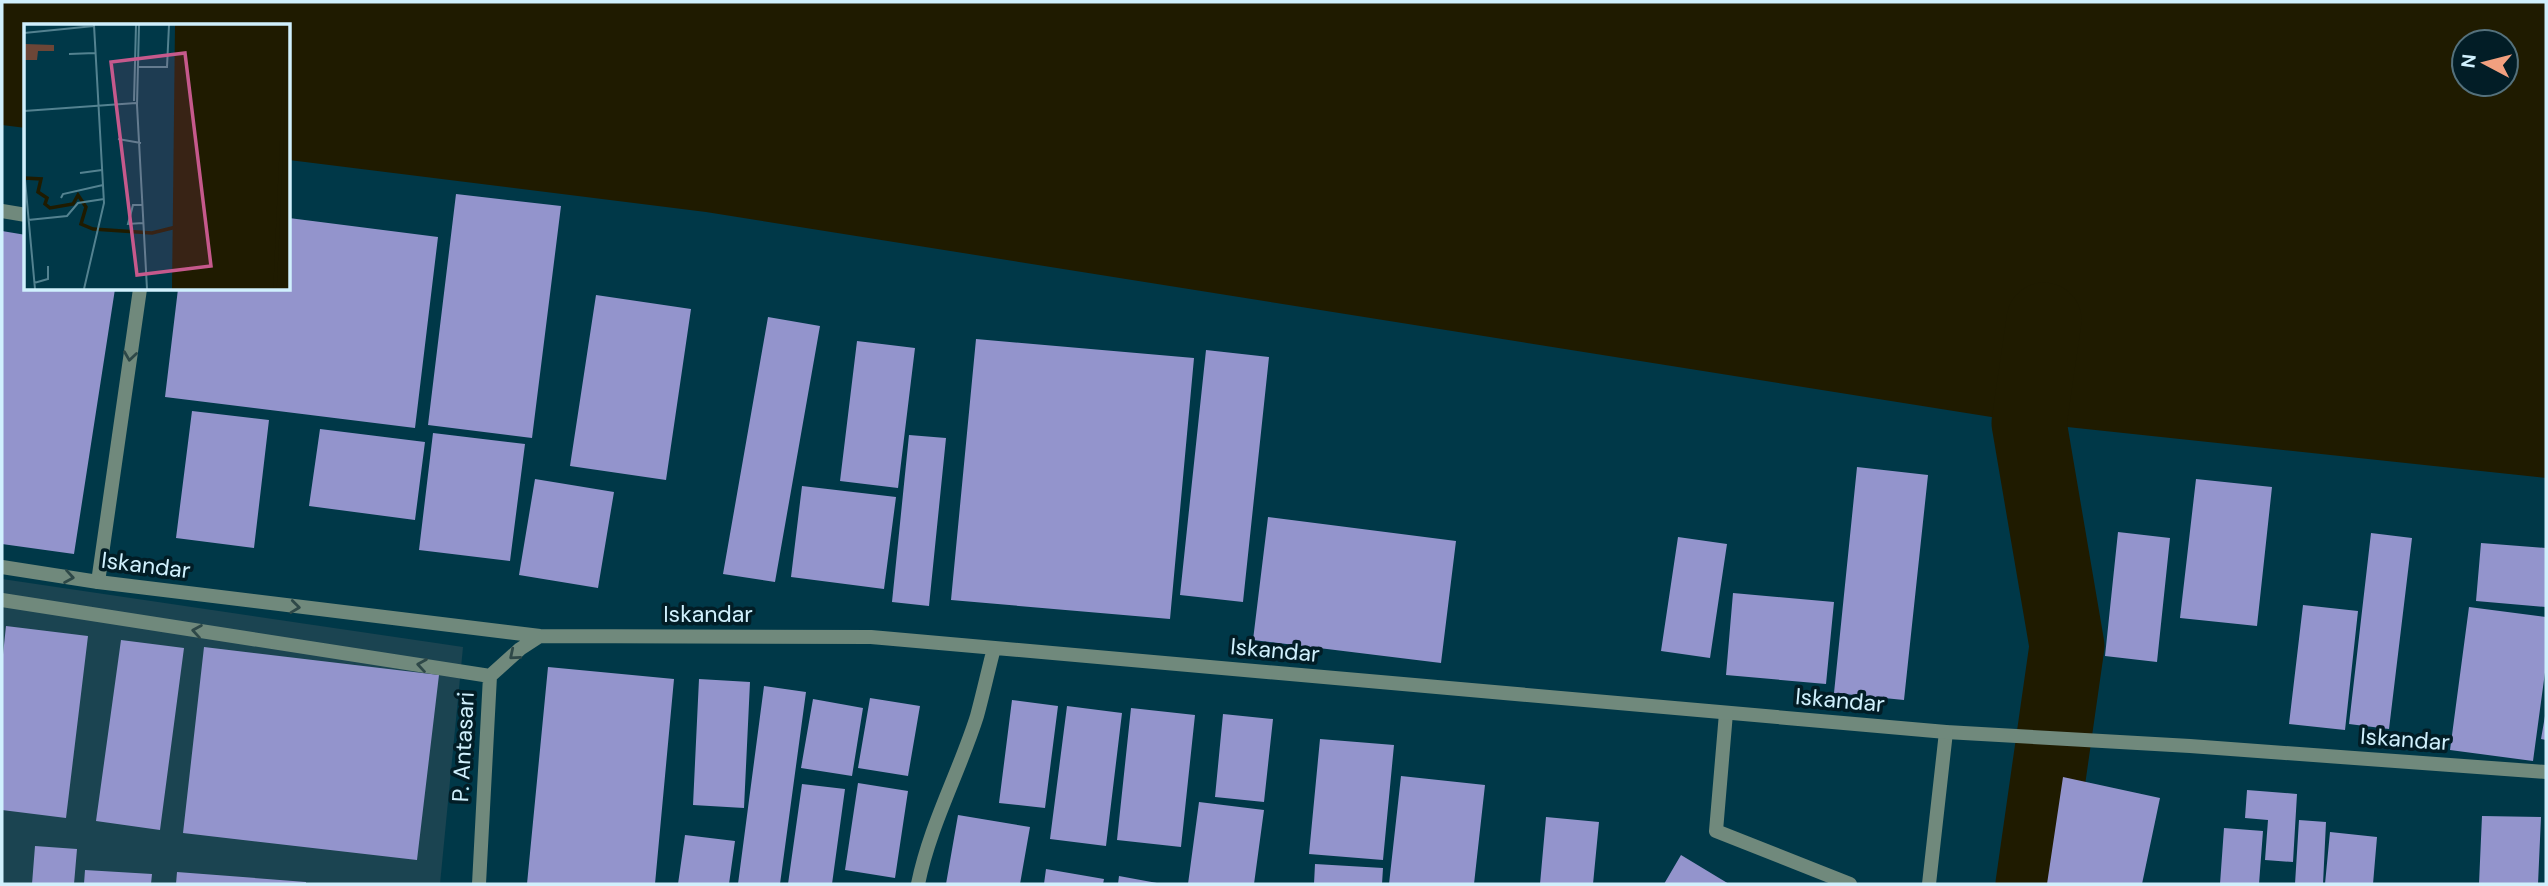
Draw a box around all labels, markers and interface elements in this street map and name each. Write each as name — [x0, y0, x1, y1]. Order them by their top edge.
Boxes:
inset map — [24, 24, 290, 290]
north arrow — [2450, 28, 2520, 98]
text: N — [2455, 53, 2482, 69]
one-way arrow — [123, 350, 138, 362]
street label: Iskandar — [100, 545, 192, 585]
one-way arrow — [63, 569, 75, 584]
one-way arrow — [289, 599, 301, 614]
street label: Iskandar — [663, 599, 753, 629]
one-way arrow — [192, 623, 203, 638]
street label: Iskandar — [1229, 631, 1321, 669]
one-way arrow — [509, 647, 522, 659]
one-way arrow — [416, 658, 428, 673]
street label: Iskandar — [1794, 681, 1886, 719]
street label: P. Antasari — [445, 691, 481, 803]
street label: Iskandar — [2359, 721, 2451, 757]

